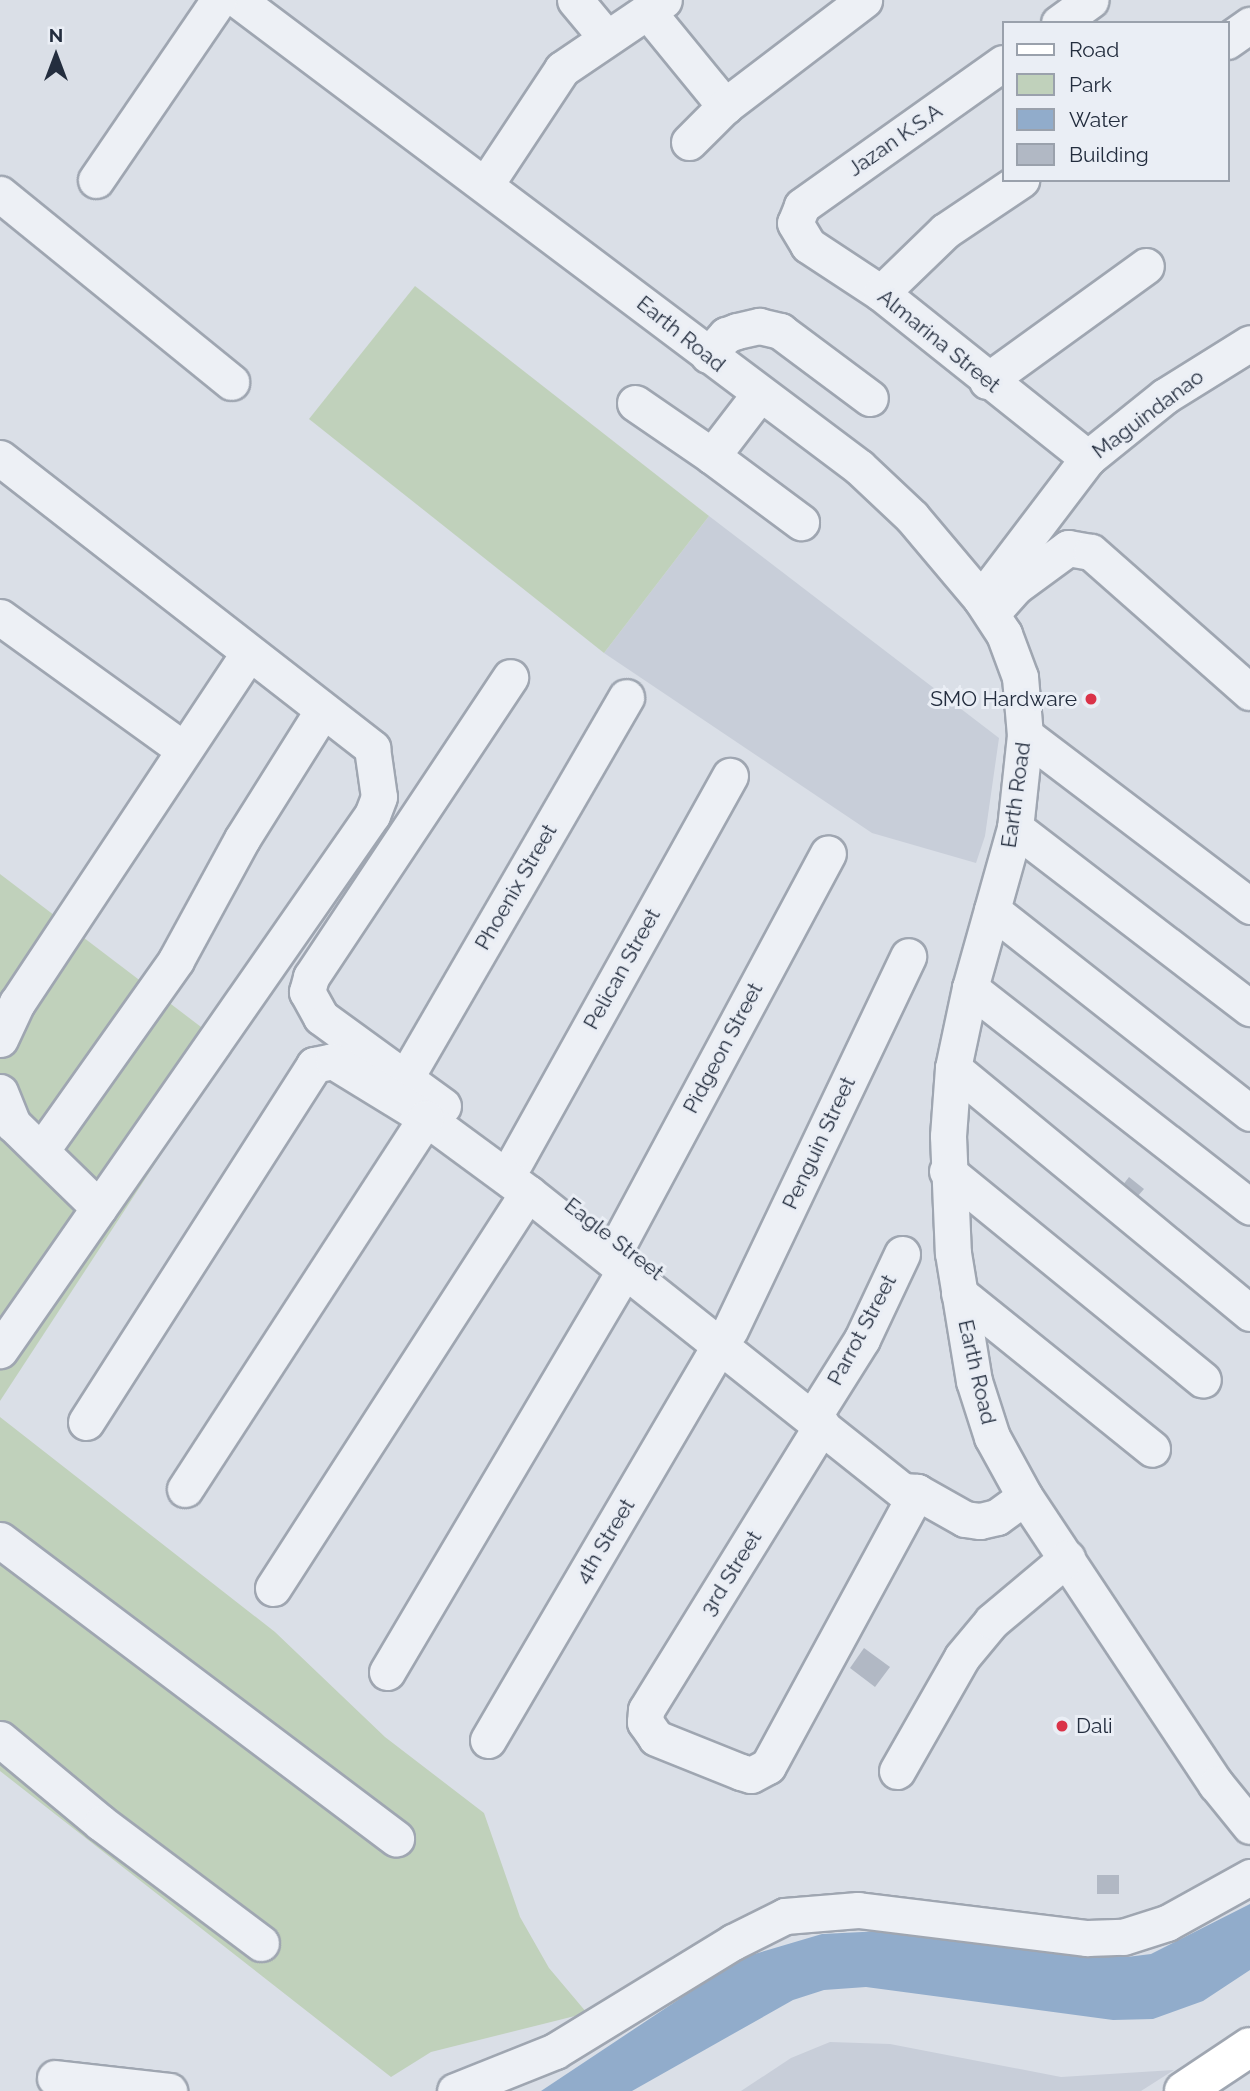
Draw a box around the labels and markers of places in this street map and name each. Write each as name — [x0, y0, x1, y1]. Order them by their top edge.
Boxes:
place label: SMO Hardware — [930, 686, 1077, 712]
marker: SMO Hardware — [1083, 691, 1099, 707]
place label: Dali — [1076, 1713, 1113, 1739]
marker: Dali — [1054, 1718, 1070, 1734]

